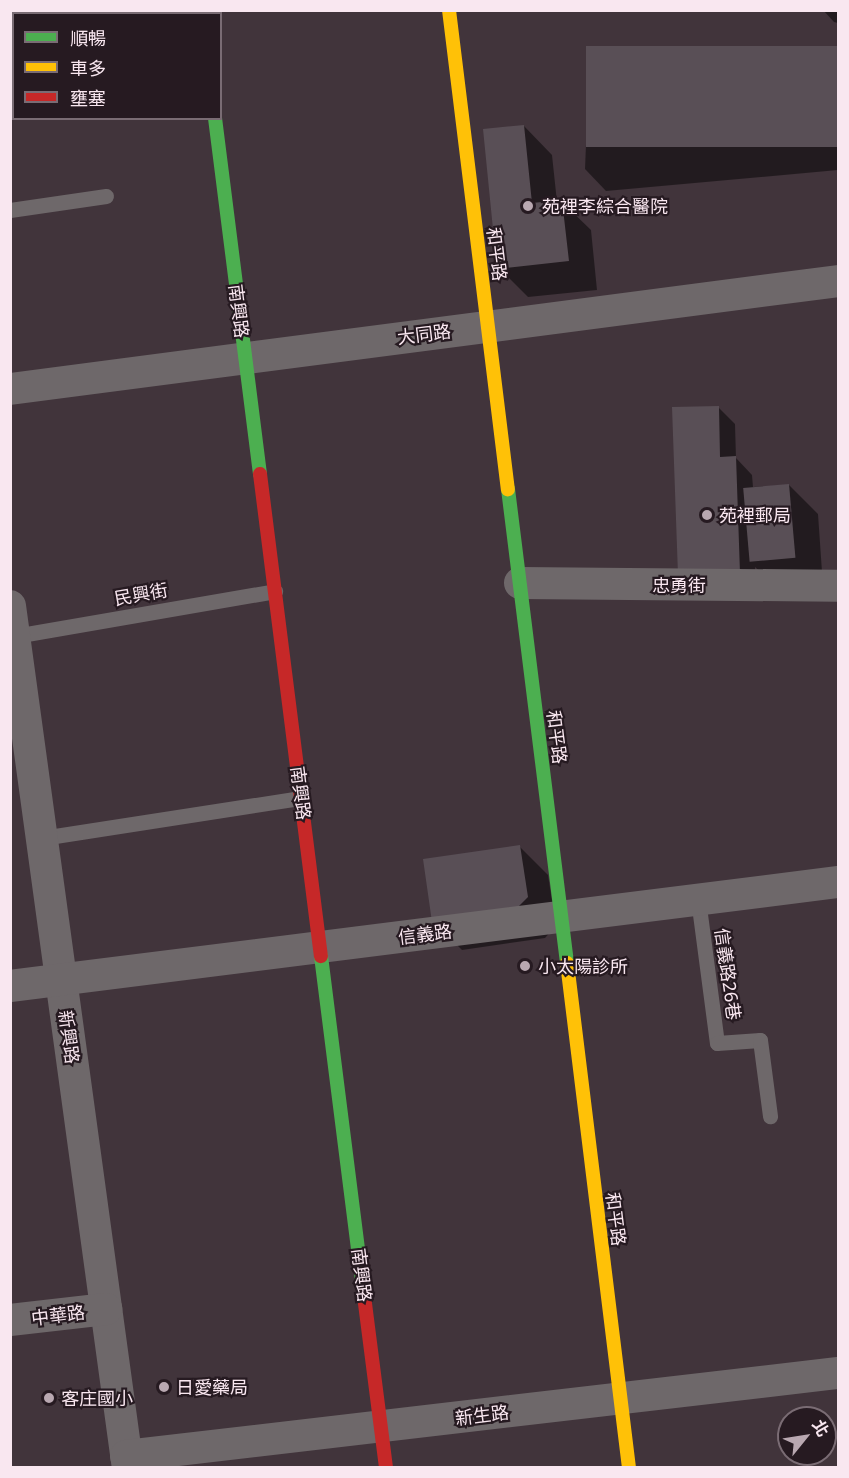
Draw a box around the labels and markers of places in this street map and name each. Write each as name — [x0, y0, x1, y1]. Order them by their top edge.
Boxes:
place label: 苑裡李綜合醫院 — [542, 195, 668, 217]
marker: 苑裡李綜合醫院 — [519, 197, 537, 215]
place label: 苑裡郵局 — [719, 504, 791, 526]
marker: 苑裡郵局 — [700, 508, 714, 522]
place label: 小太陽診所 — [538, 955, 628, 977]
marker: 小太陽診所 — [516, 957, 534, 975]
place label: 日愛藥局 — [176, 1376, 248, 1398]
marker: 日愛藥局 — [157, 1380, 171, 1394]
place label: 客庄國小 — [61, 1387, 133, 1409]
marker: 客庄國小 — [42, 1391, 56, 1405]

